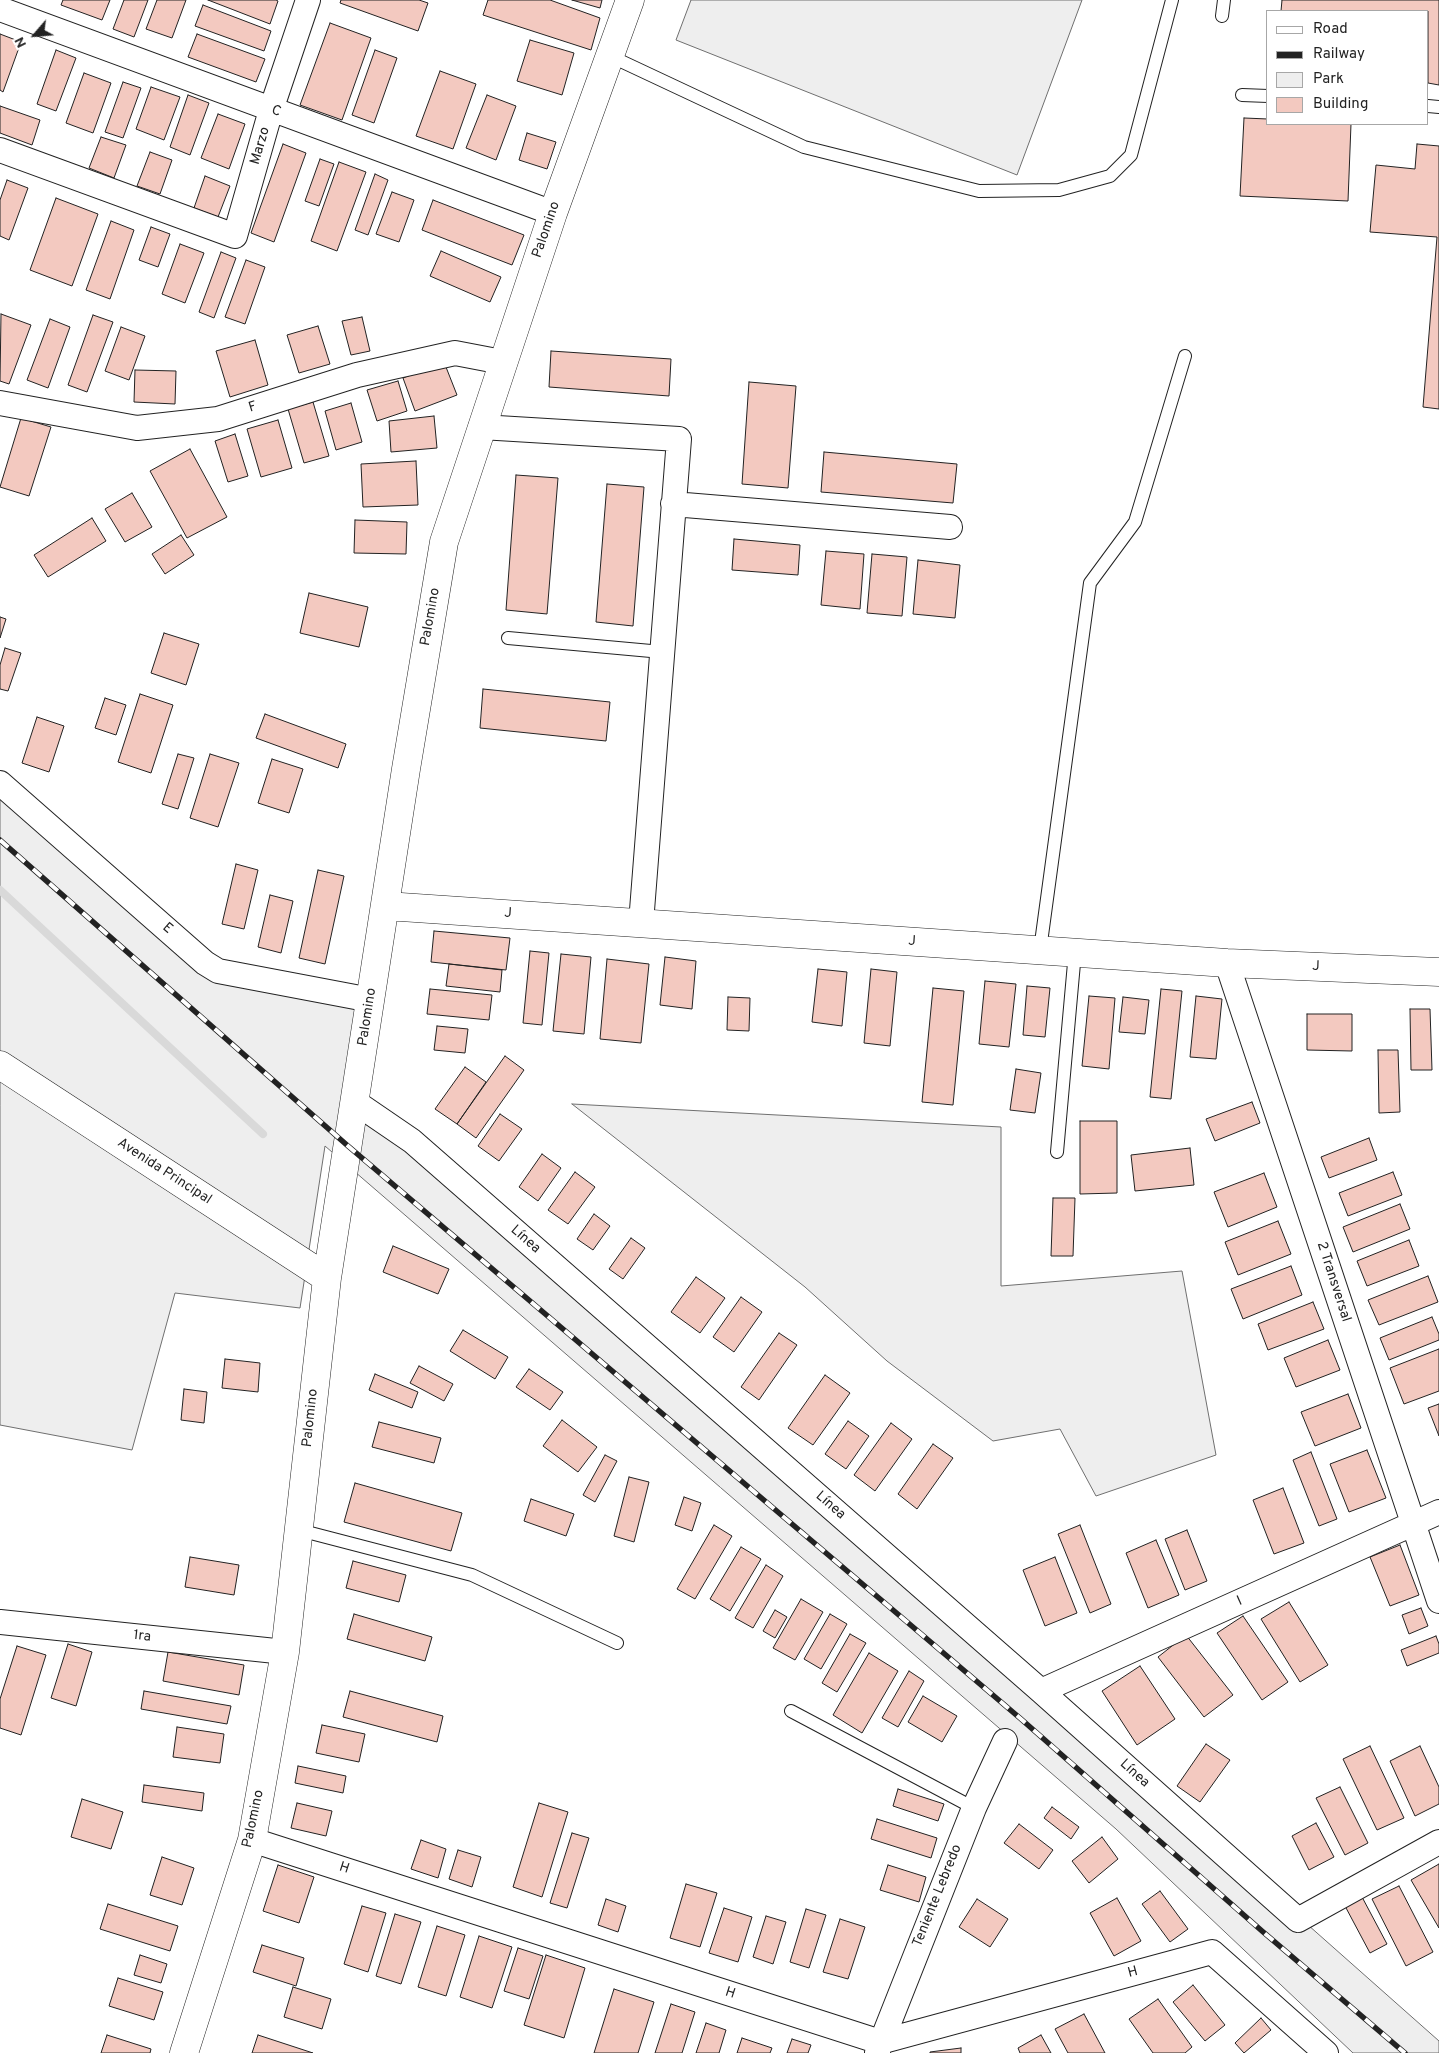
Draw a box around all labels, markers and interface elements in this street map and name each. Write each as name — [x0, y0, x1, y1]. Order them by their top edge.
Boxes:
north arrow — [10, 10, 60, 60]
legend — [1266, 10, 1429, 125]
text: Road — [1313, 20, 1348, 39]
text: N — [11, 34, 31, 50]
text: Railway — [1313, 45, 1365, 64]
text: Park — [1313, 70, 1344, 89]
text: Building — [1313, 95, 1368, 114]
street label: C — [269, 103, 283, 121]
street label: Marzo — [248, 125, 274, 167]
street label: Palomino — [530, 200, 564, 260]
street label: F — [247, 399, 259, 417]
street label: Palomino — [418, 587, 444, 647]
street label: J — [504, 905, 512, 923]
street label: E — [158, 920, 176, 938]
street label: J — [908, 933, 916, 951]
street label: J — [1312, 958, 1320, 976]
street label: Palomino — [355, 987, 381, 1047]
street label: Avenida Principal — [114, 1135, 214, 1209]
street label: Línea — [507, 1222, 543, 1258]
street label: 2 Transversal — [1312, 1240, 1354, 1324]
street label: Palomino — [300, 1388, 322, 1448]
street label: Línea — [812, 1488, 848, 1524]
street label: I — [1235, 1594, 1245, 1610]
street label: 1ra — [132, 1628, 152, 1646]
street label: Línea — [1116, 1756, 1152, 1792]
street label: Palomino — [240, 1789, 268, 1849]
street label: Teniente Lebredo — [910, 1842, 966, 1950]
street label: H — [337, 1859, 351, 1879]
street label: H — [1126, 1964, 1140, 1982]
street label: H — [723, 1984, 737, 2004]

